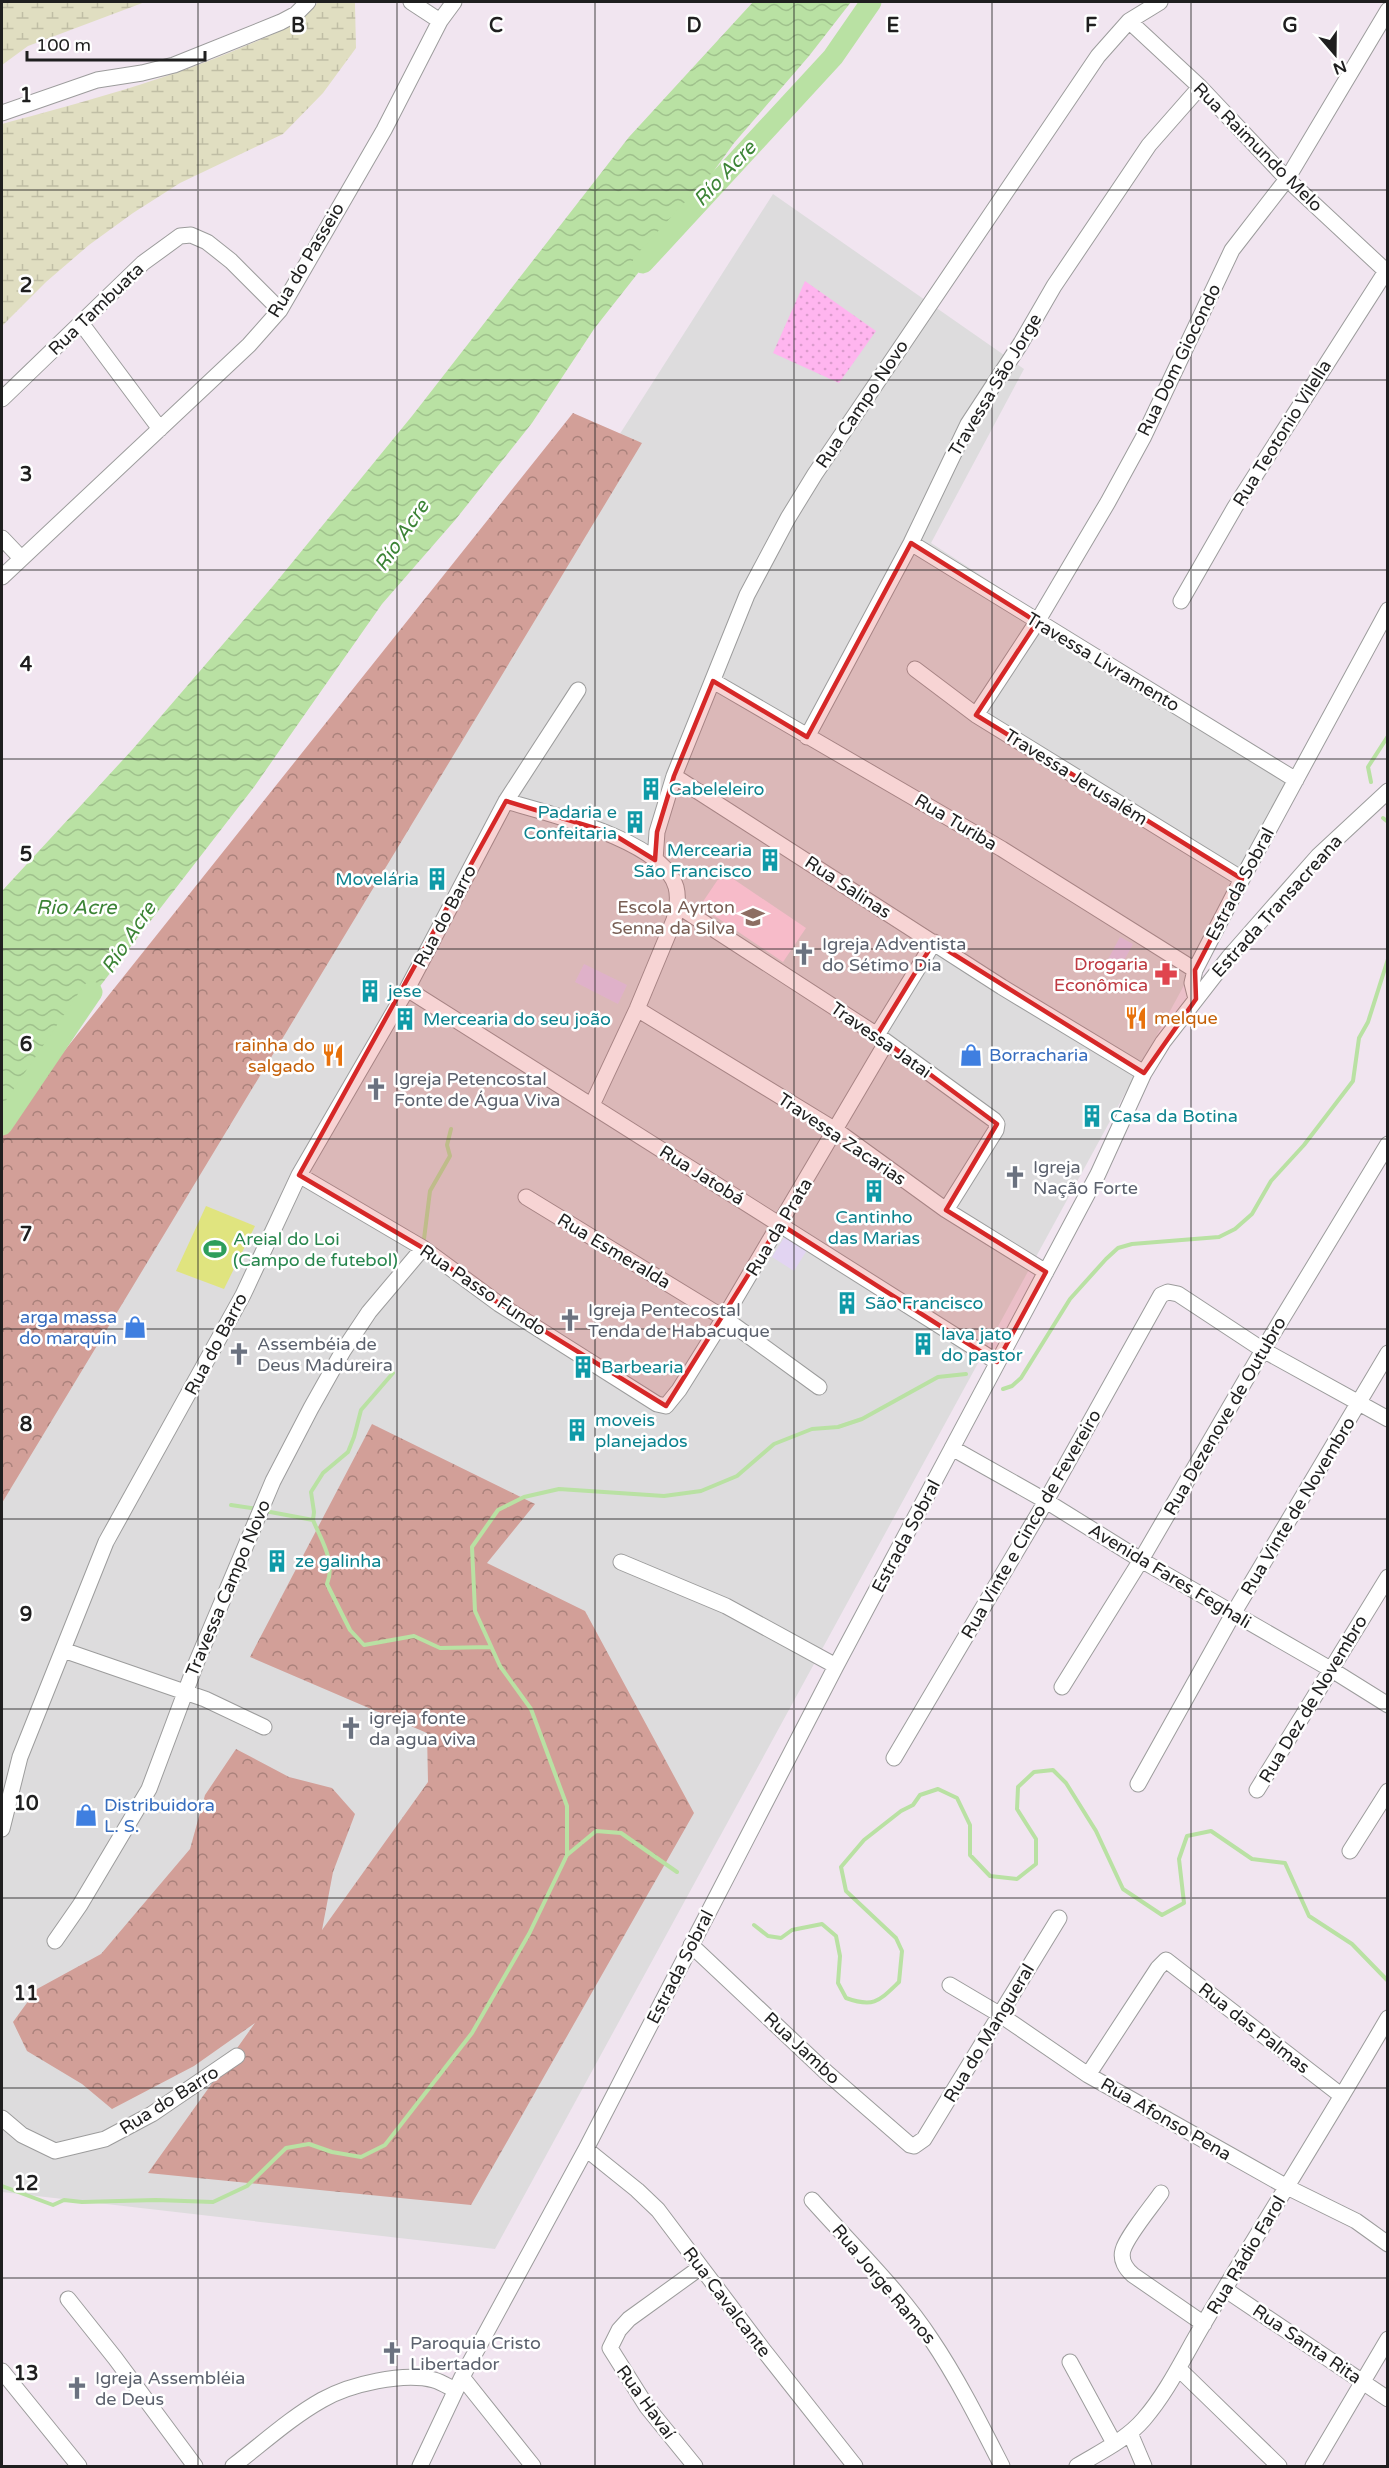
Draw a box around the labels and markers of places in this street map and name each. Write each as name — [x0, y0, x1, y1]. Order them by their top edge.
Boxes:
building icon: Cabeleleiro — [638, 776, 664, 802]
place label: Cabeleleiro — [669, 778, 765, 800]
place label: Padaria e Confeitaria — [524, 801, 617, 844]
building icon: Padaria e Confeitaria — [622, 809, 648, 835]
place label: Mercearia São Francisco — [634, 839, 752, 882]
building icon: Mercearia São Francisco — [757, 847, 783, 873]
building icon: Movelária — [424, 866, 450, 892]
place label: Movelária — [335, 868, 419, 890]
place label: Escola Ayrton Senna da Silva — [611, 896, 735, 939]
school or university icon: Escola Ayrton Senna da Silva — [740, 904, 766, 930]
place label: Igreja Adventista do Sétimo Dia — [822, 933, 966, 976]
church icon: Igreja Adventista do Sétimo Dia — [791, 941, 817, 967]
place label: Drogaria Econômica — [1054, 953, 1148, 996]
pharmacy icon: Drogaria Econômica — [1153, 961, 1179, 987]
building icon: jese — [357, 978, 383, 1004]
place label: jese — [387, 980, 422, 1002]
restaurant icon: melque — [1123, 1005, 1149, 1031]
building icon: Mercearia do seu joão — [392, 1006, 418, 1032]
place label: melque — [1154, 1007, 1218, 1029]
place label: Mercearia do seu joão — [423, 1008, 611, 1030]
place label: rainha do salgado — [234, 1034, 315, 1077]
restaurant icon: rainha do salgado — [320, 1042, 346, 1068]
shop icon: Borracharia — [958, 1042, 984, 1068]
place label: Borracharia — [989, 1044, 1088, 1066]
place label: Igreja Petencostal Fonte de Água Viva — [394, 1068, 560, 1111]
church icon: Igreja Petencostal Fonte de Água Viva — [363, 1076, 389, 1102]
building icon: Casa da Botina — [1079, 1103, 1105, 1129]
place label: Casa da Botina — [1110, 1105, 1238, 1127]
place label: Igreja Nação Forte — [1033, 1156, 1138, 1199]
church icon: Igreja Nação Forte — [1002, 1164, 1028, 1190]
building icon: Cantinho das Marias — [861, 1178, 887, 1204]
place label: Cantinho das Marias — [828, 1206, 920, 1249]
place label: Areial do Loi (Campo de futebol) — [233, 1228, 398, 1271]
sports icon: Areial do Loi (Campo de futebol) — [202, 1236, 228, 1262]
building icon: São Francisco — [834, 1290, 860, 1316]
place label: São Francisco — [865, 1292, 983, 1314]
place label: Igreja Pentecostal Tenda de Habacuque — [588, 1299, 770, 1342]
place label: arga massa do marquin — [19, 1306, 117, 1349]
church icon: Igreja Pentecostal Tenda de Habacuque — [557, 1307, 583, 1333]
shop icon: arga massa do marquin — [122, 1314, 148, 1340]
place label: lava jato do pastor — [941, 1323, 1023, 1366]
building icon: lava jato do pastor — [910, 1331, 936, 1357]
place label: Assembéia de Deus Madureira — [257, 1333, 393, 1376]
church icon: Assembéia de Deus Madureira — [226, 1341, 252, 1367]
building icon: Barbearia — [570, 1354, 596, 1380]
place label: Barbearia — [601, 1356, 684, 1378]
place label: moveis planejados — [595, 1409, 688, 1452]
building icon: moveis planejados — [564, 1417, 590, 1443]
building icon: ze galinha — [264, 1548, 290, 1574]
place label: ze galinha — [295, 1550, 381, 1572]
place label: igreja fonte da agua viva — [369, 1707, 476, 1750]
church icon: igreja fonte da agua viva — [338, 1715, 364, 1741]
place label: Distribuidora L. S. — [104, 1794, 215, 1837]
shop icon: Distribuidora L. S. — [73, 1802, 99, 1828]
place label: Paroquia Cristo Libertador — [410, 2332, 541, 2375]
church icon: Paroquia Cristo Libertador — [379, 2340, 405, 2366]
place label: Igreja Assembléia de Deus — [95, 2367, 245, 2410]
church icon: Igreja Assembléia de Deus — [64, 2375, 90, 2401]

